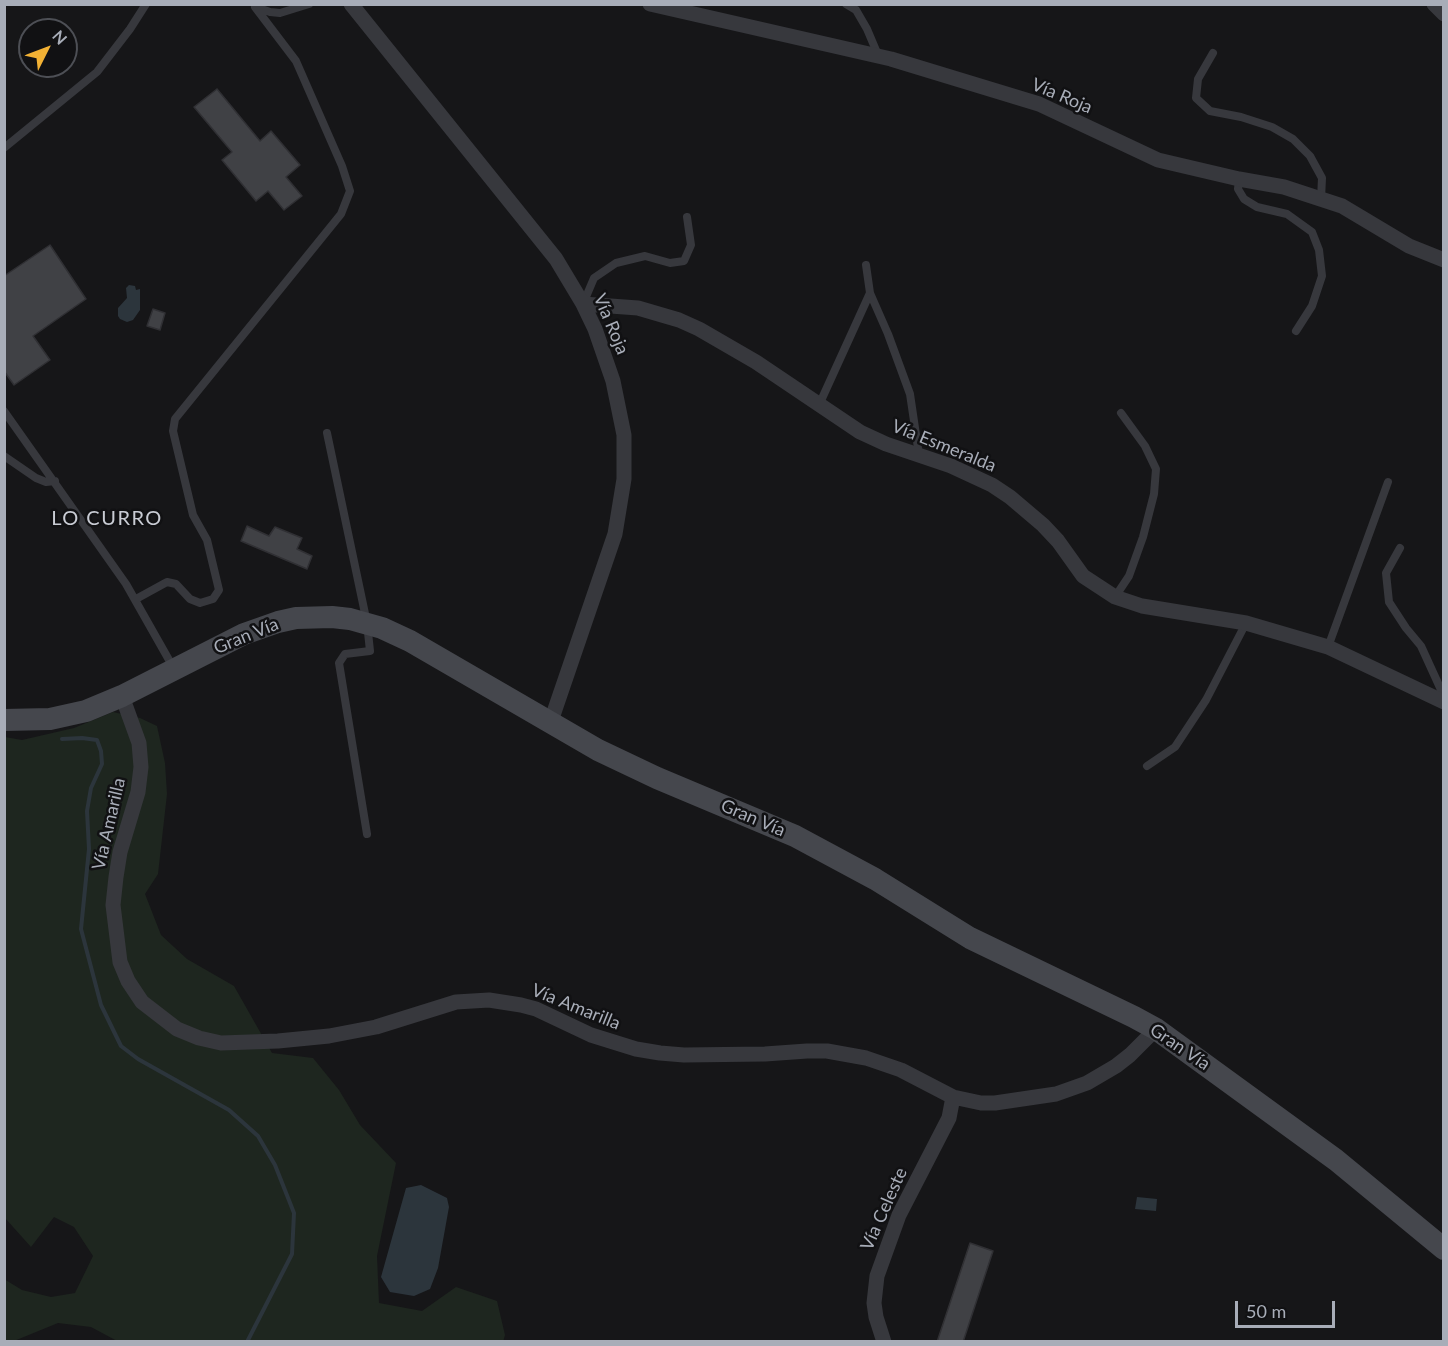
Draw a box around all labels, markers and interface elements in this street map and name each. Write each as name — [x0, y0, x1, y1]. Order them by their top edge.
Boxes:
north arrow — [18, 18, 78, 78]
text: N — [49, 26, 71, 48]
street label: Vía Roja — [1028, 74, 1096, 118]
street label: Vía Roja — [589, 290, 633, 358]
street label: Vía Esmeralda — [889, 415, 999, 477]
district label: LO CURRO — [51, 507, 163, 531]
street label: Gran Vía — [210, 613, 282, 659]
street label: Vía Amarilla — [88, 776, 130, 872]
street label: Gran Vía — [717, 795, 789, 841]
street label: Vía Amarilla — [528, 979, 624, 1035]
street label: Gran Vía — [1146, 1019, 1214, 1075]
street label: Vía Celeste — [856, 1164, 912, 1254]
scale bar — [1238, 1289, 1338, 1327]
text: 50 m — [1246, 1300, 1286, 1322]

